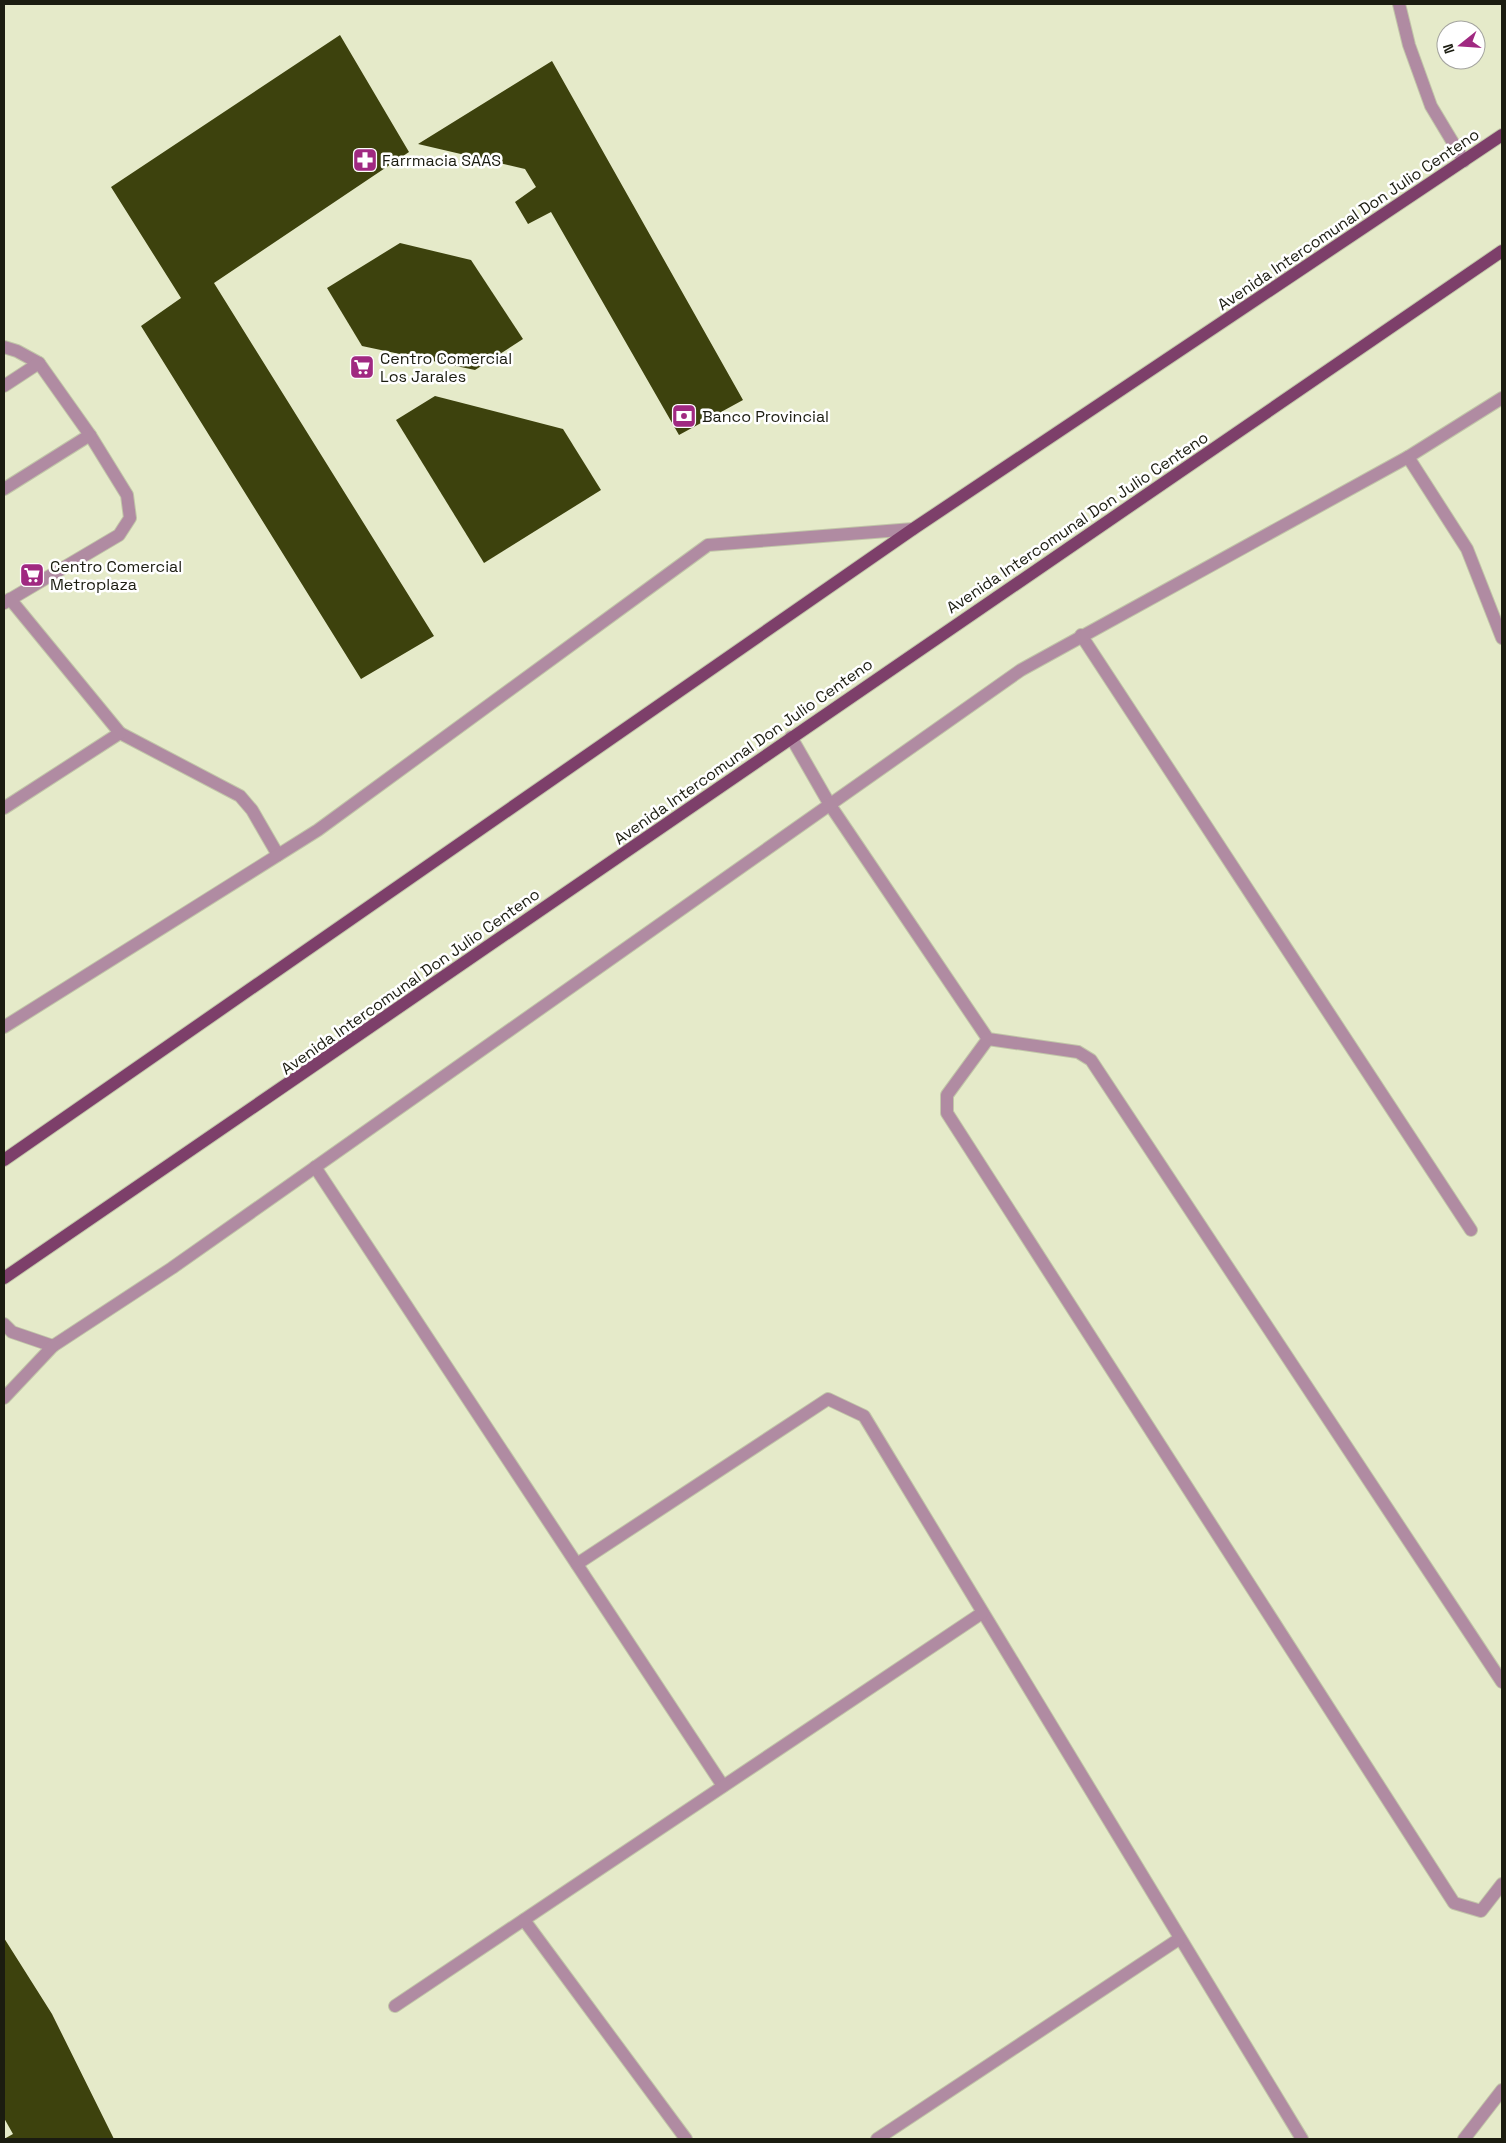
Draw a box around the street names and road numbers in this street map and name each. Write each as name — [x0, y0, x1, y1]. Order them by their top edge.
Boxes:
street label: Avenida Intercomunal Don Julio Centeno — [1213, 124, 1483, 315]
street label: Avenida Intercomunal Don Julio Centeno — [942, 427, 1212, 618]
street label: Avenida Intercomunal Don Julio Centeno — [610, 654, 877, 849]
street label: Avenida Intercomunal Don Julio Centeno — [277, 884, 544, 1079]

